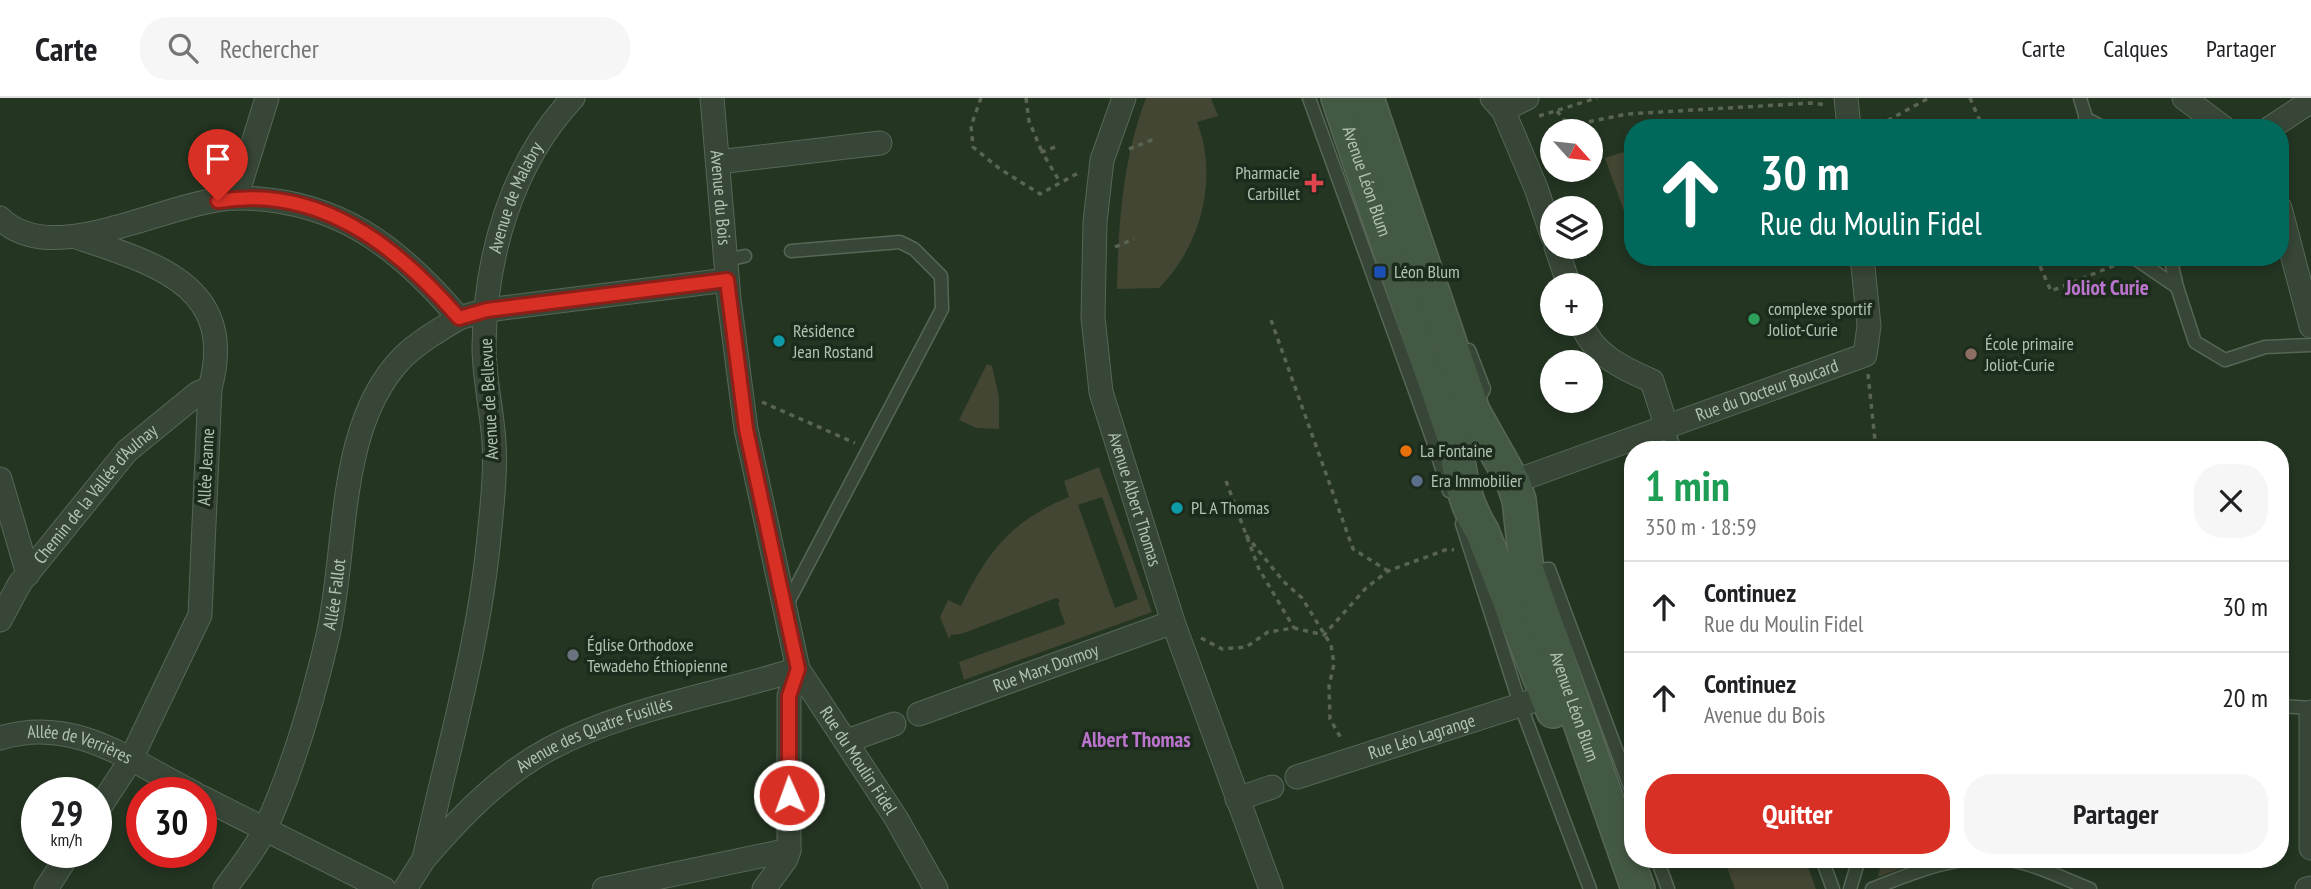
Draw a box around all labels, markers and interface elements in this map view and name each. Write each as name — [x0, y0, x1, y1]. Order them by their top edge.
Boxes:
search box — [140, 17, 630, 80]
text: Carte — [35, 27, 98, 70]
icon: search — [164, 29, 202, 67]
text: Rechercher — [220, 32, 319, 65]
text: Carte — [2022, 33, 2065, 64]
text: Calques — [2103, 33, 2168, 64]
text: Partager — [2206, 33, 2276, 64]
north arrow — [1540, 119, 1603, 182]
map controls — [1540, 119, 1603, 413]
street label: Avenue Léon Blum — [1337, 123, 1396, 239]
pin — [188, 129, 248, 201]
street label: Avenue de Malabry — [483, 137, 548, 255]
icon: arrive — [199, 140, 237, 178]
text: 30 m — [1760, 140, 1849, 204]
icon: ahead — [1645, 147, 1736, 238]
street label: Avenue du Bois — [705, 149, 736, 246]
place label: Pharmacie Carbillet — [1235, 161, 1300, 205]
marker: Pharmacie Carbillet — [1306, 175, 1322, 191]
button: layers — [1540, 196, 1603, 259]
text: Rue du Moulin Fidel — [1760, 202, 1982, 244]
place label: Léon Blum — [1394, 260, 1460, 283]
marker: Léon Blum — [1372, 264, 1388, 280]
button: + — [1540, 273, 1603, 336]
district label: Joliot Curie — [2064, 274, 2149, 301]
place label: complexe sportif Joliot-Curie — [1767, 297, 1873, 341]
marker: complexe sportif Joliot-Curie — [1746, 311, 1762, 327]
place label: Résidence Jean Rostand — [792, 319, 873, 363]
place label: École primaire Joliot-Curie — [1984, 332, 2074, 376]
marker: Résidence Jean Rostand — [771, 333, 787, 349]
street label: Avenue de Bellevue — [474, 337, 503, 461]
marker: École primaire Joliot-Curie — [1963, 346, 1979, 362]
button: − — [1540, 350, 1603, 413]
street label: Rue du Docteur Boucard — [1692, 354, 1841, 426]
street label: Chemin de la Vallée d'Aulnay — [28, 419, 162, 568]
street label: Allée Jeanne — [192, 428, 219, 506]
street label: Avenue Albert Thomas — [1103, 429, 1167, 569]
place label: La Fontaine — [1420, 439, 1493, 462]
marker: La Fontaine — [1398, 443, 1414, 459]
text: 1 min — [1645, 458, 1730, 513]
button: close — [2194, 464, 2268, 538]
place label: Era Immobilier — [1431, 469, 1522, 492]
marker: Era Immobilier — [1409, 473, 1425, 489]
place label: PL A Thomas — [1191, 496, 1269, 519]
marker: PL A Thomas — [1169, 500, 1185, 516]
text: 350 m · 18:59 — [1645, 512, 1757, 541]
street label: Allée Fallot — [317, 557, 350, 632]
text: Continuez — [1704, 576, 1796, 609]
icon: ahead — [1645, 588, 1683, 626]
text: 30 m — [2222, 590, 2268, 623]
text: Rue du Moulin Fidel — [1704, 609, 1863, 638]
place label: Église Orthodoxe Tewadeho Éthiopienne — [587, 633, 728, 677]
street label: Rue Marx Dormoy — [990, 638, 1102, 697]
marker: Église Orthodoxe Tewadeho Éthiopienne — [565, 647, 581, 663]
street label: Avenue Léon Blum — [1545, 648, 1605, 765]
text: Continuez — [1704, 667, 1796, 700]
icon: ahead — [1645, 679, 1683, 717]
text: 20 m — [2222, 681, 2268, 714]
street label: Avenue des Quatre Fusillés — [511, 692, 675, 777]
text: Avenue du Bois — [1704, 700, 1825, 729]
street label: Rue du Moulin Fidel — [815, 702, 903, 819]
street label: Rue Léo Lagrange — [1365, 708, 1478, 764]
street label: Allée de Verrières — [26, 720, 136, 769]
district label: Albert Thomas — [1080, 726, 1191, 753]
position arrow — [752, 758, 826, 832]
button: Quitter — [1645, 774, 1950, 854]
button: Partager — [1964, 774, 2268, 854]
speed limit sign: 30 — [126, 777, 217, 868]
text: 29 — [50, 790, 83, 836]
text: km/h — [51, 828, 82, 851]

